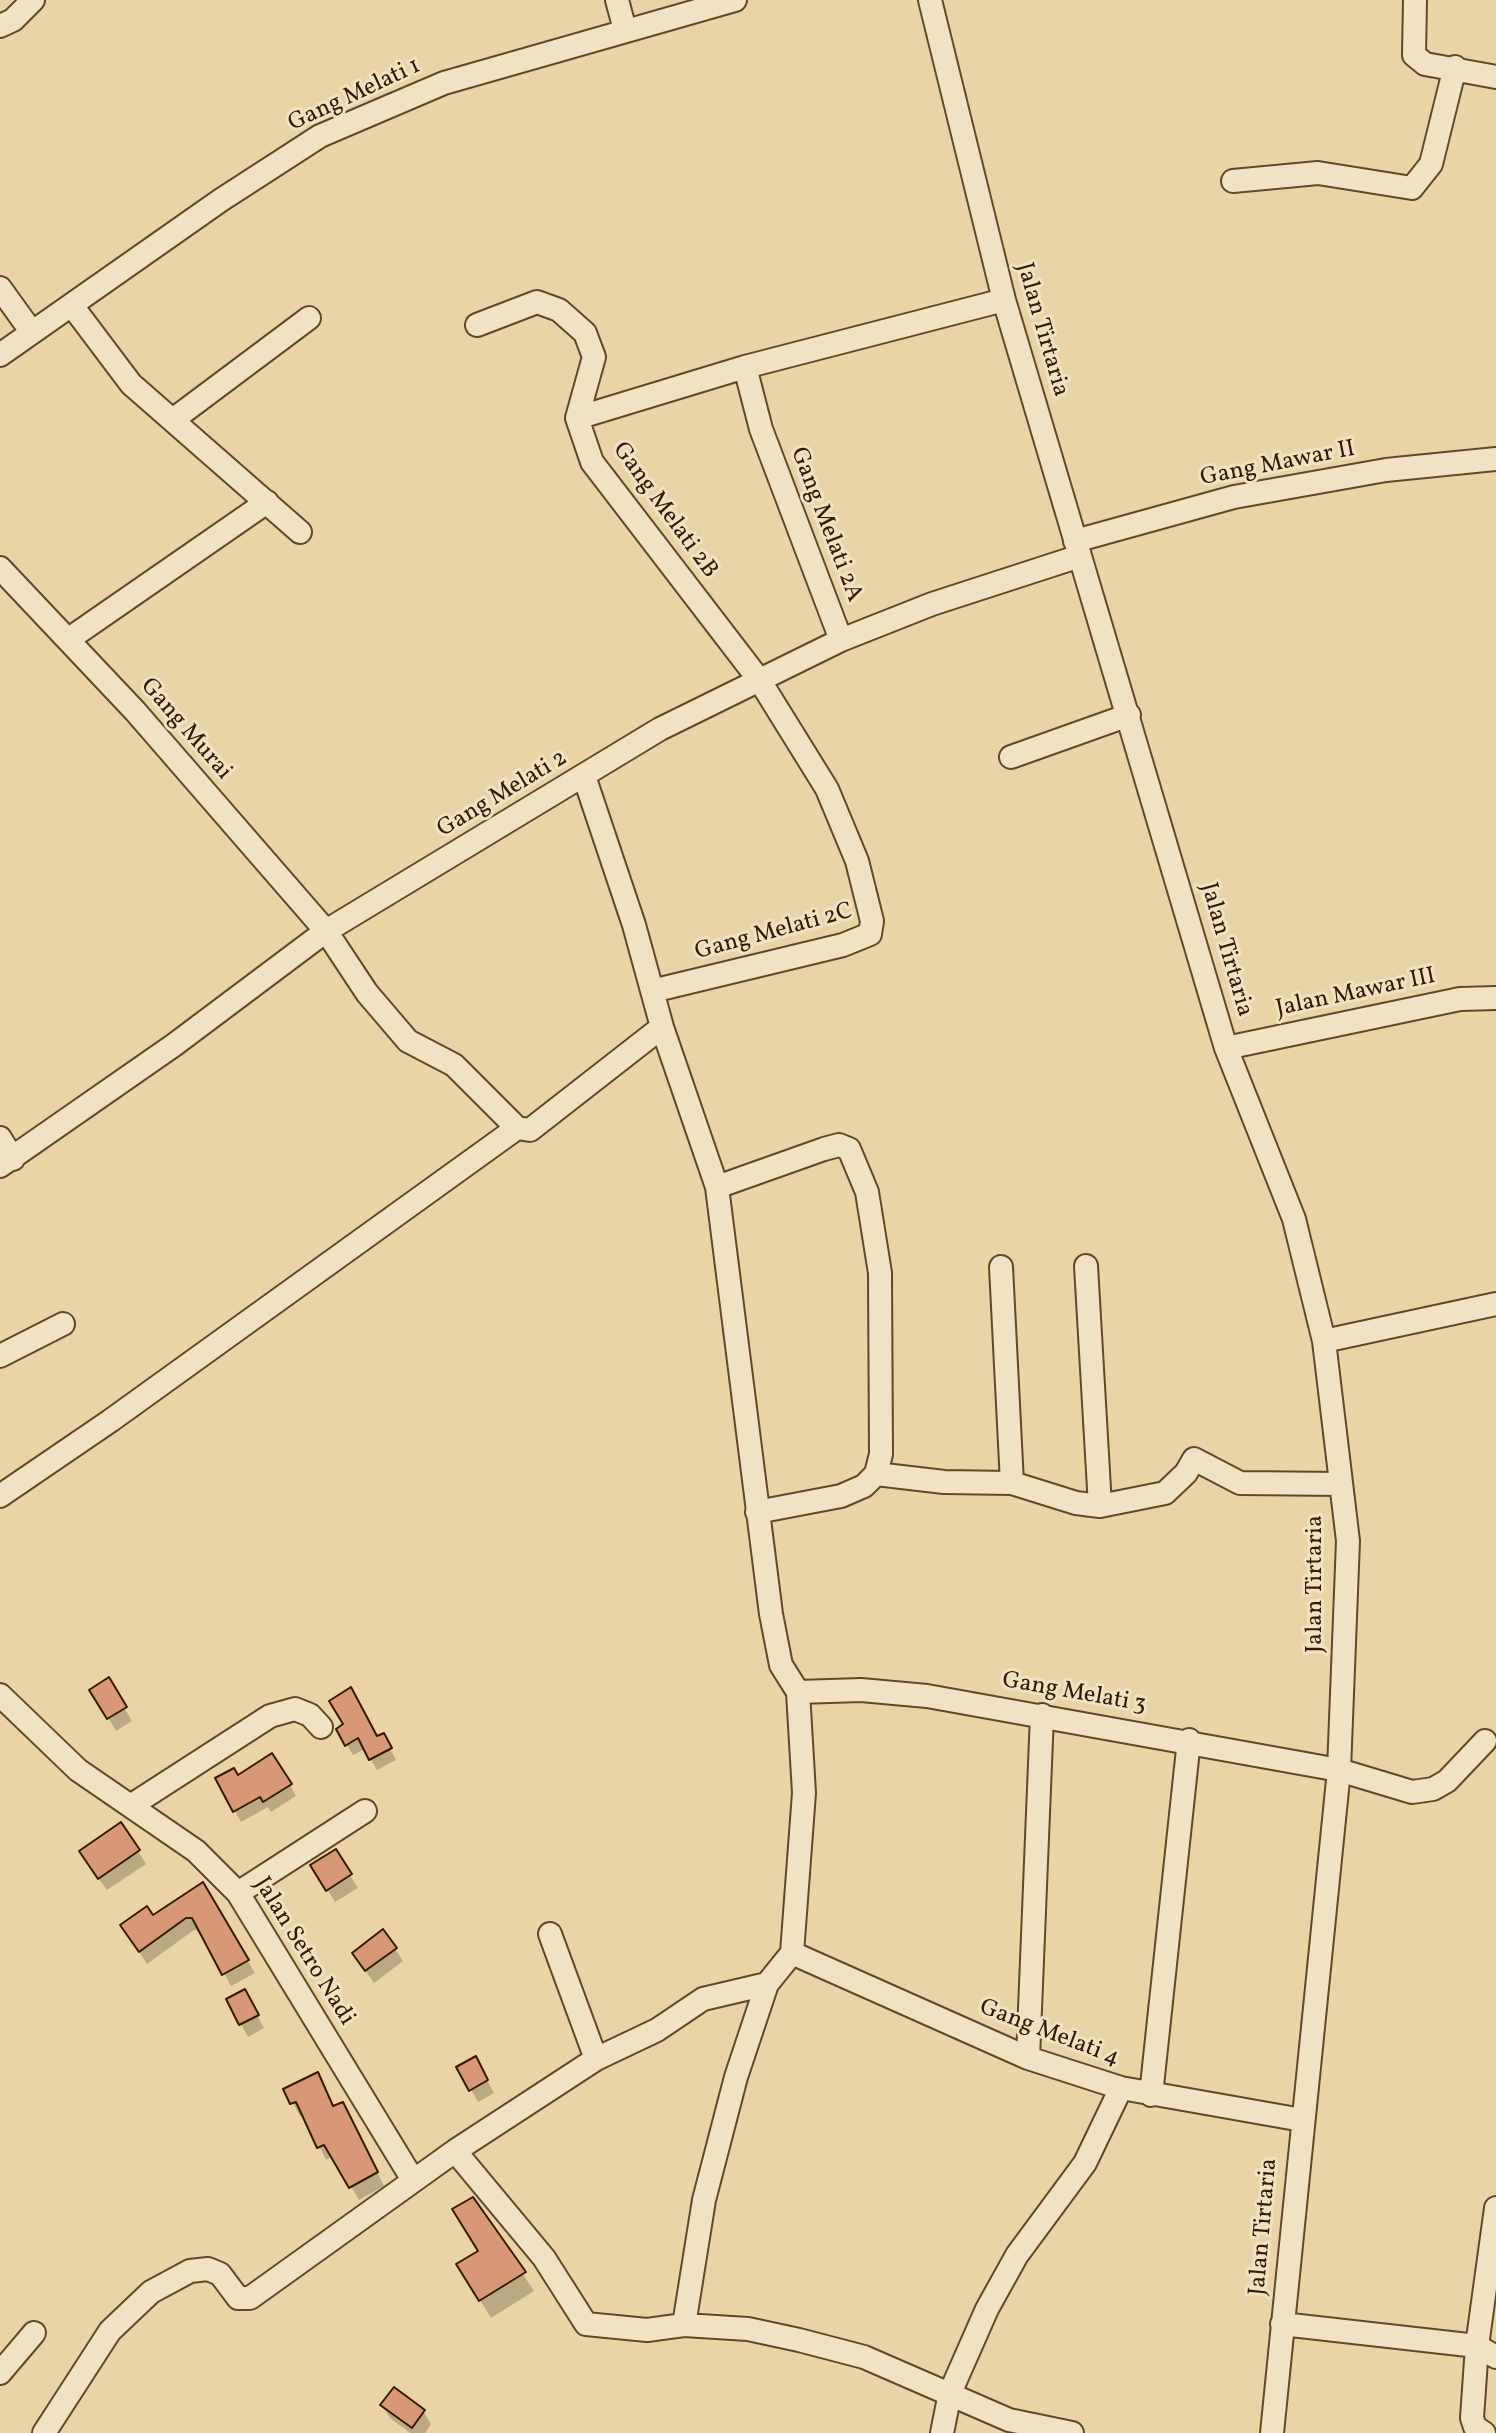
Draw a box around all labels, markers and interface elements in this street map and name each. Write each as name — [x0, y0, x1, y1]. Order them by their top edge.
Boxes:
street label: Gang Melati 1 — [284, 53, 426, 139]
street label: Jalan Tirtaria — [1008, 260, 1074, 400]
street label: Gang Mawar II — [1198, 436, 1358, 494]
street label: Gang Melati 2B — [605, 437, 723, 585]
street label: Gang Melati 2A — [782, 444, 868, 606]
street label: Gang Murai — [133, 673, 237, 787]
street label: Gang Melati 2 — [433, 745, 573, 845]
street label: Jalan Tirtaria — [1192, 880, 1258, 1020]
street label: Gang Melati 2C — [692, 898, 856, 968]
street label: Jalan Mawar III — [1274, 963, 1438, 1025]
street label: Jalan Tirtaria — [1303, 1515, 1331, 1653]
street label: Gang Melati 3 — [1000, 1667, 1148, 1721]
street label: Jalan Setro Nadi — [246, 1873, 360, 2031]
street label: Gang Melati 4 — [975, 1994, 1123, 2074]
street label: Jalan Tirtaria — [1245, 2157, 1285, 2297]

